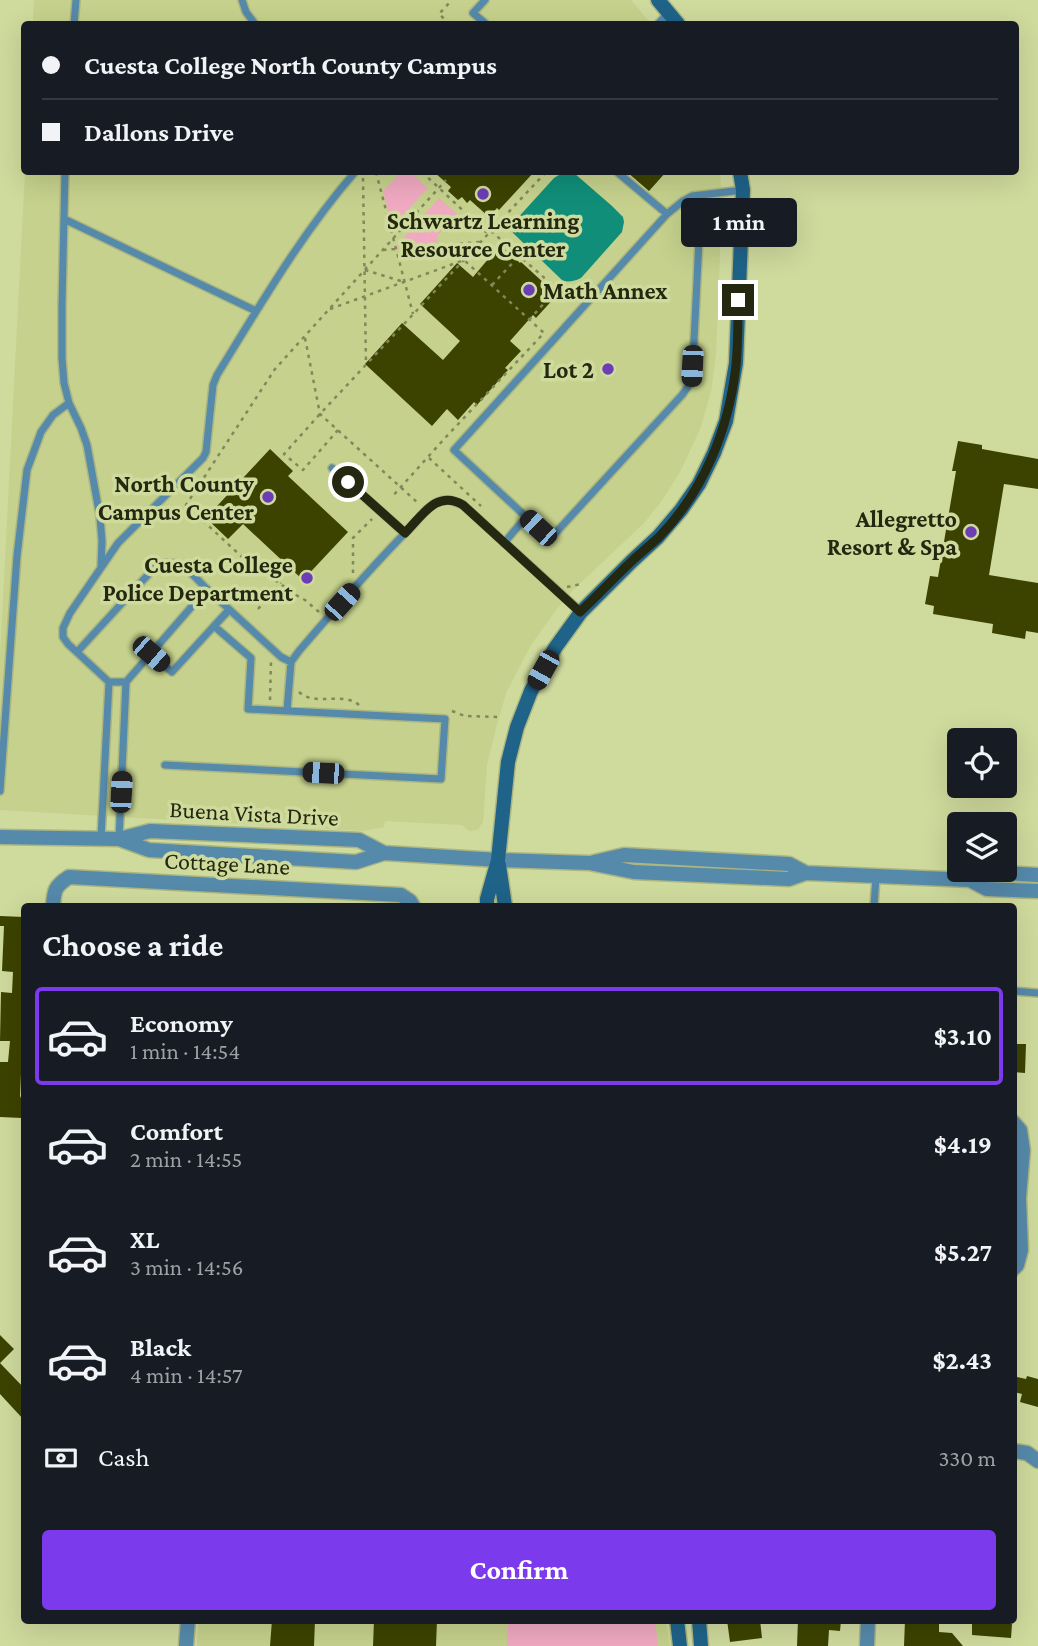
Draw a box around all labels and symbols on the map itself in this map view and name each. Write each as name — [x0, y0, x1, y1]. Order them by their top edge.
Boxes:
marker: Schwartz Learning Resource Center — [475, 186, 491, 202]
callout: 1 min — [680, 198, 796, 247]
place label: Schwartz Learning Resource Center — [387, 207, 579, 262]
place label: Math Annex — [543, 277, 668, 304]
marker: Math Annex — [521, 282, 537, 298]
route end — [722, 284, 754, 316]
car — [681, 344, 704, 388]
place label: Lot 2 — [543, 356, 594, 383]
marker: Lot 2 — [600, 361, 616, 377]
route start — [332, 466, 364, 498]
place label: North County Campus Center — [98, 470, 254, 525]
marker: North County Campus Center — [260, 489, 276, 505]
place label: Allegretto Resort & Spa — [827, 505, 957, 560]
car — [516, 506, 561, 550]
marker: Allegretto Resort & Spa — [963, 524, 979, 540]
place label: Cuesta College Police Department — [103, 551, 293, 606]
marker: Cuesta College Police Department — [299, 570, 315, 586]
car — [321, 579, 364, 625]
car — [129, 632, 174, 676]
car — [524, 647, 563, 693]
car — [302, 761, 345, 785]
car — [110, 770, 133, 814]
street label: Buena Vista Drive — [169, 795, 339, 831]
street label: Cottage Lane — [163, 846, 291, 880]

